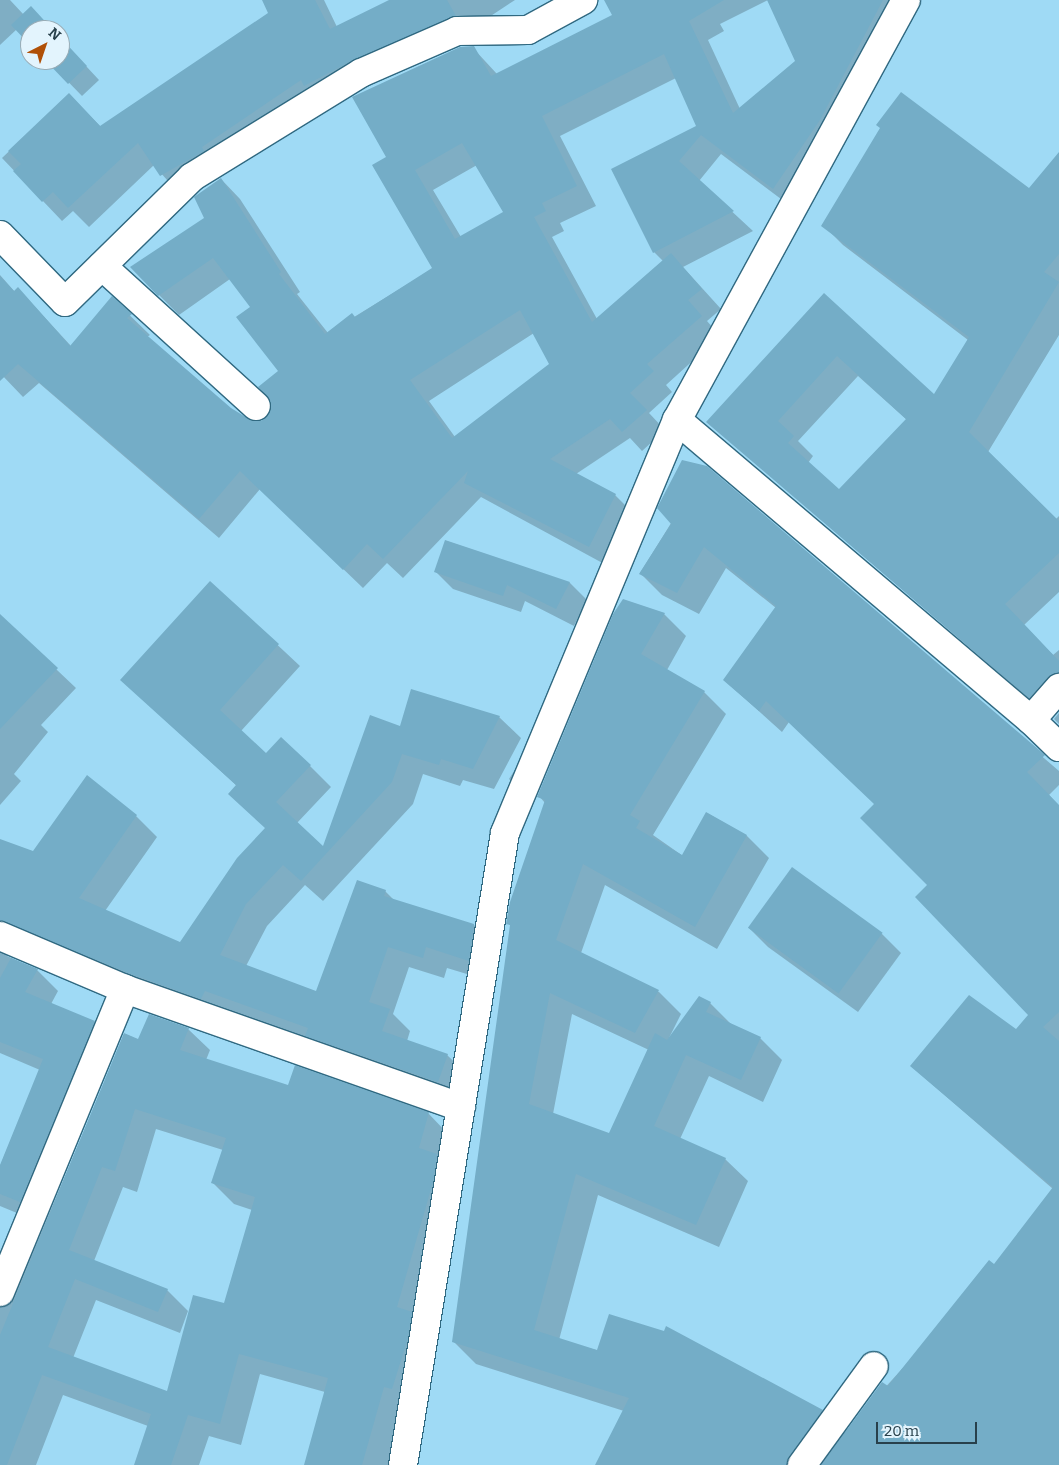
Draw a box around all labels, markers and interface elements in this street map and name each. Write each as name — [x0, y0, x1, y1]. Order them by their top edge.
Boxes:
north arrow — [20, 20, 70, 70]
text: N — [45, 24, 64, 44]
scale bar — [879, 1412, 980, 1444]
text: 20 m — [884, 1422, 919, 1440]

